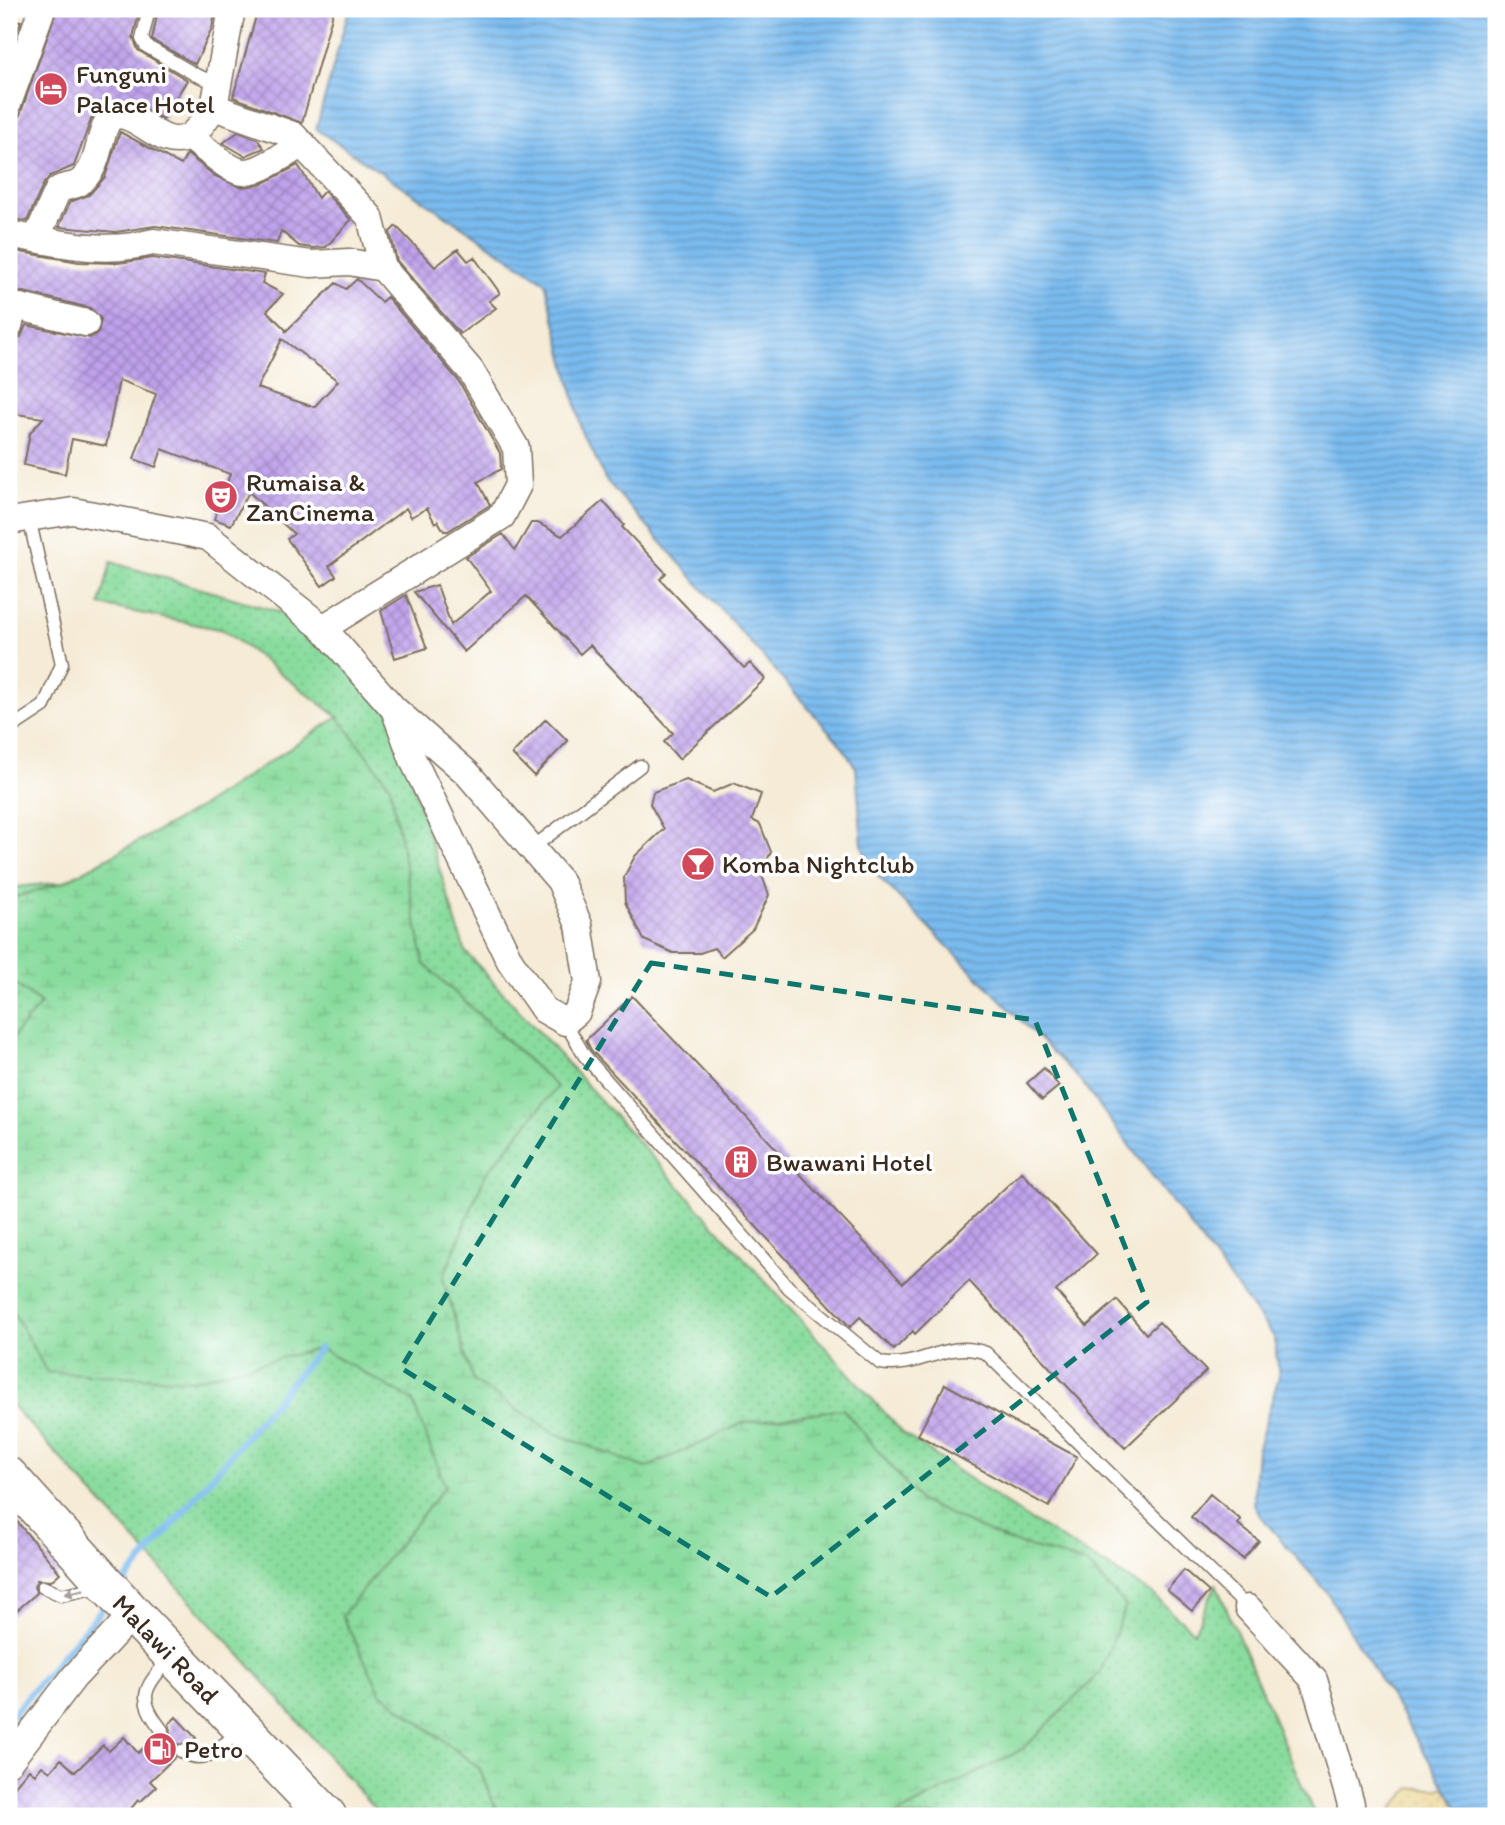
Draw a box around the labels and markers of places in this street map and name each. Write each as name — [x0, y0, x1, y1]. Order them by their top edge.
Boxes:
place label: Funguni Palace Hotel — [76, 58, 215, 120]
hotel icon: Funguni Palace Hotel — [32, 70, 70, 108]
place label: Rumaisa & ZanCinema — [246, 466, 375, 528]
theatre icon: Rumaisa & ZanCinema — [202, 478, 240, 516]
bar icon: Komba Nightclub — [679, 845, 717, 883]
place label: Komba Nightclub — [722, 848, 914, 880]
building icon: Bwawani Hotel — [722, 1143, 760, 1181]
place label: Bwawani Hotel — [766, 1146, 932, 1178]
fuel station icon: Petro — [141, 1730, 179, 1768]
place label: Petro — [184, 1733, 243, 1765]

